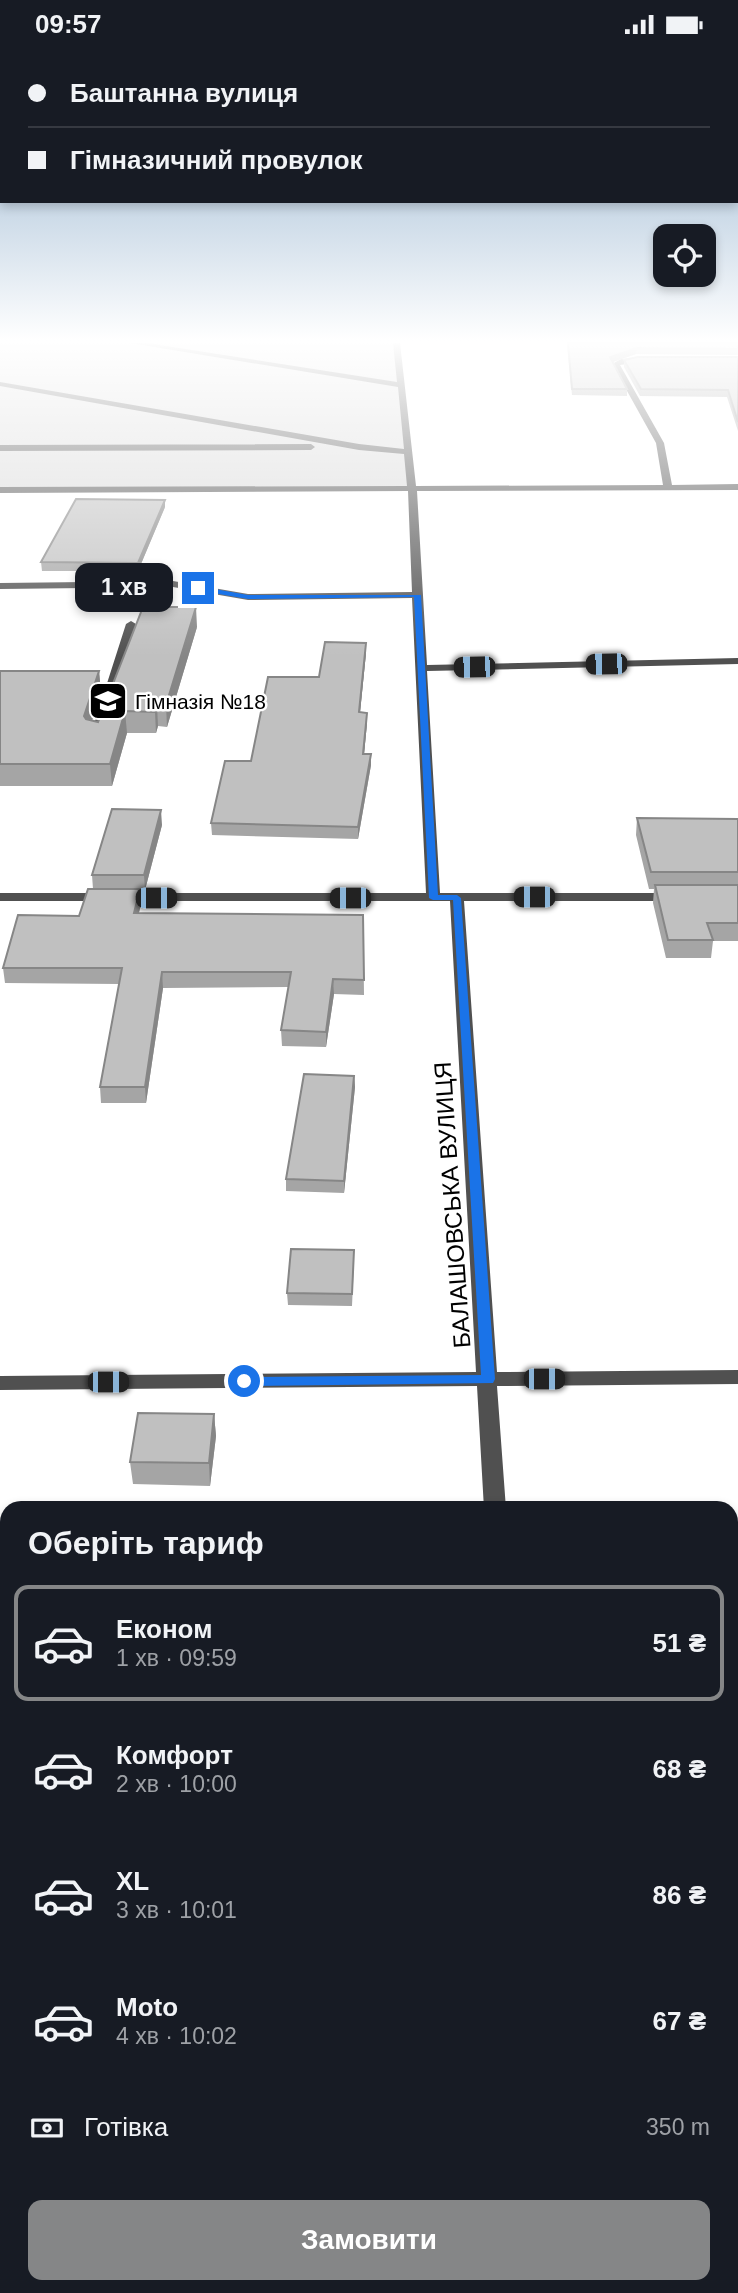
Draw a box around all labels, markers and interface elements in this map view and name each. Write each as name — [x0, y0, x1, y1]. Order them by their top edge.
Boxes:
text: 09:57 — [35, 9, 102, 39]
text: Баштанна вулиця — [70, 78, 298, 108]
text: Гімназичний провулок — [70, 145, 363, 175]
map controls — [653, 224, 716, 287]
button: locate — [653, 224, 716, 287]
callout: 1 хв — [76, 563, 174, 613]
route end — [182, 572, 214, 604]
text: 1 хв — [101, 574, 147, 600]
car — [585, 653, 628, 675]
car — [453, 656, 496, 678]
school or university icon: Гімназія №18 — [87, 680, 129, 722]
place label: Гімназія №18 — [135, 690, 266, 713]
car — [514, 887, 556, 908]
car — [136, 888, 178, 909]
car — [330, 888, 372, 909]
street label: БАЛАШОВСЬКА ВУЛИЦЯ — [429, 1061, 475, 1349]
route start — [228, 1365, 260, 1397]
car — [524, 1369, 566, 1390]
car — [88, 1372, 130, 1393]
text: Оберіть тариф — [28, 1525, 264, 1561]
icon: car — [32, 1612, 95, 1675]
text: Економ — [116, 1614, 212, 1644]
text: 51 ₴ — [653, 1628, 706, 1658]
text: 1 хв · 09:59 — [116, 1645, 237, 1671]
icon: car — [32, 1738, 95, 1801]
text: Комфорт — [116, 1740, 233, 1770]
text: 68 ₴ — [653, 1754, 706, 1784]
text: 2 хв · 10:00 — [116, 1771, 237, 1797]
icon: car — [32, 1864, 95, 1927]
text: XL — [116, 1866, 149, 1896]
text: 86 ₴ — [653, 1880, 706, 1910]
text: 3 хв · 10:01 — [116, 1897, 237, 1923]
icon: car — [32, 1990, 95, 2053]
text: Moto — [116, 1992, 178, 2022]
text: 67 ₴ — [653, 2006, 706, 2036]
text: 4 хв · 10:02 — [116, 2023, 237, 2049]
icon: cash — [28, 2109, 66, 2147]
text: Готівка — [84, 2112, 168, 2142]
text: 350 m — [646, 2114, 710, 2140]
button: Замовити — [28, 2200, 710, 2280]

